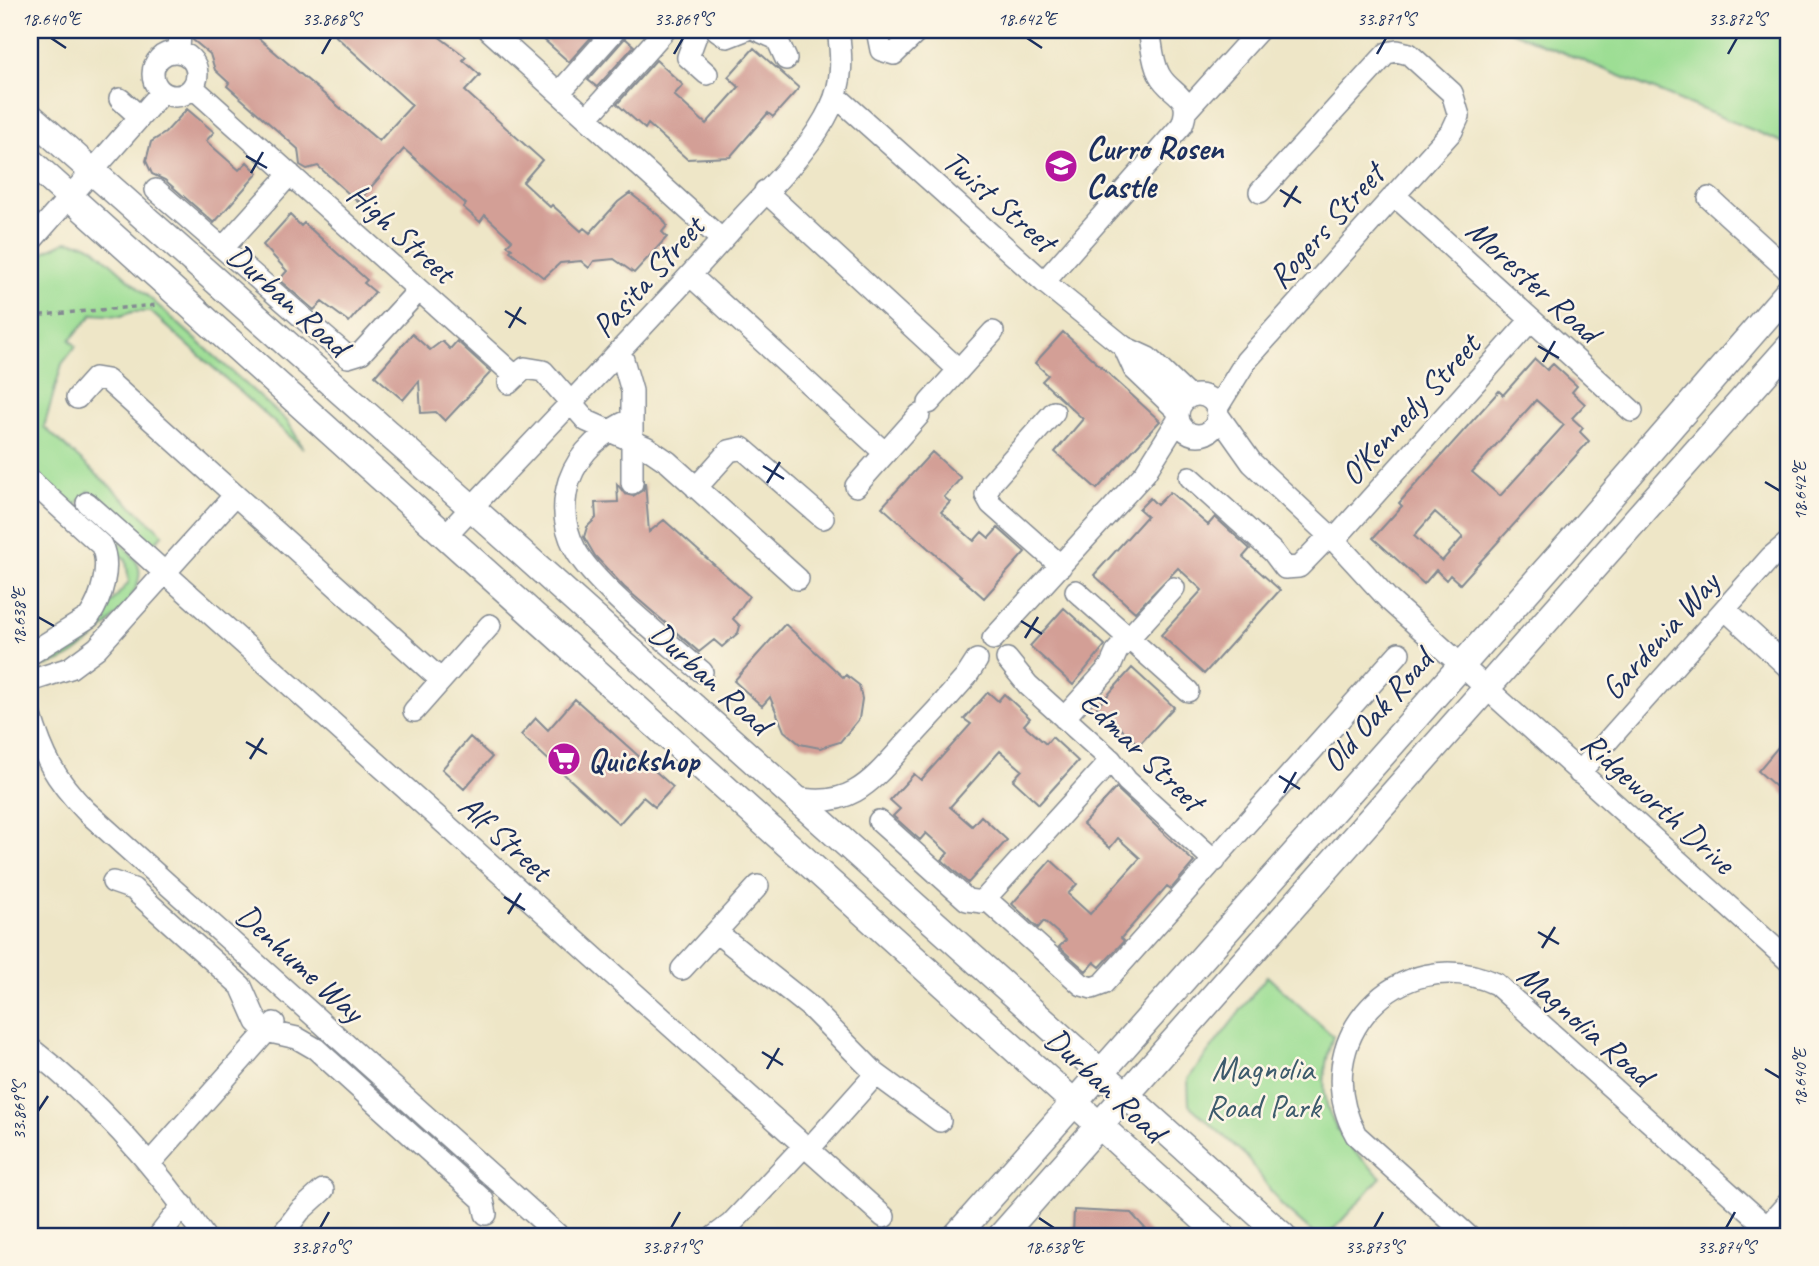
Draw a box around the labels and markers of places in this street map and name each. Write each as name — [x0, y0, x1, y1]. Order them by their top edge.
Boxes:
place label: Curro Rosen Castle — [1086, 127, 1224, 207]
school or university icon: Curro Rosen Castle — [1042, 147, 1080, 185]
place label: Quickshop — [588, 739, 701, 781]
supermarket icon: Quickshop — [545, 740, 583, 778]

